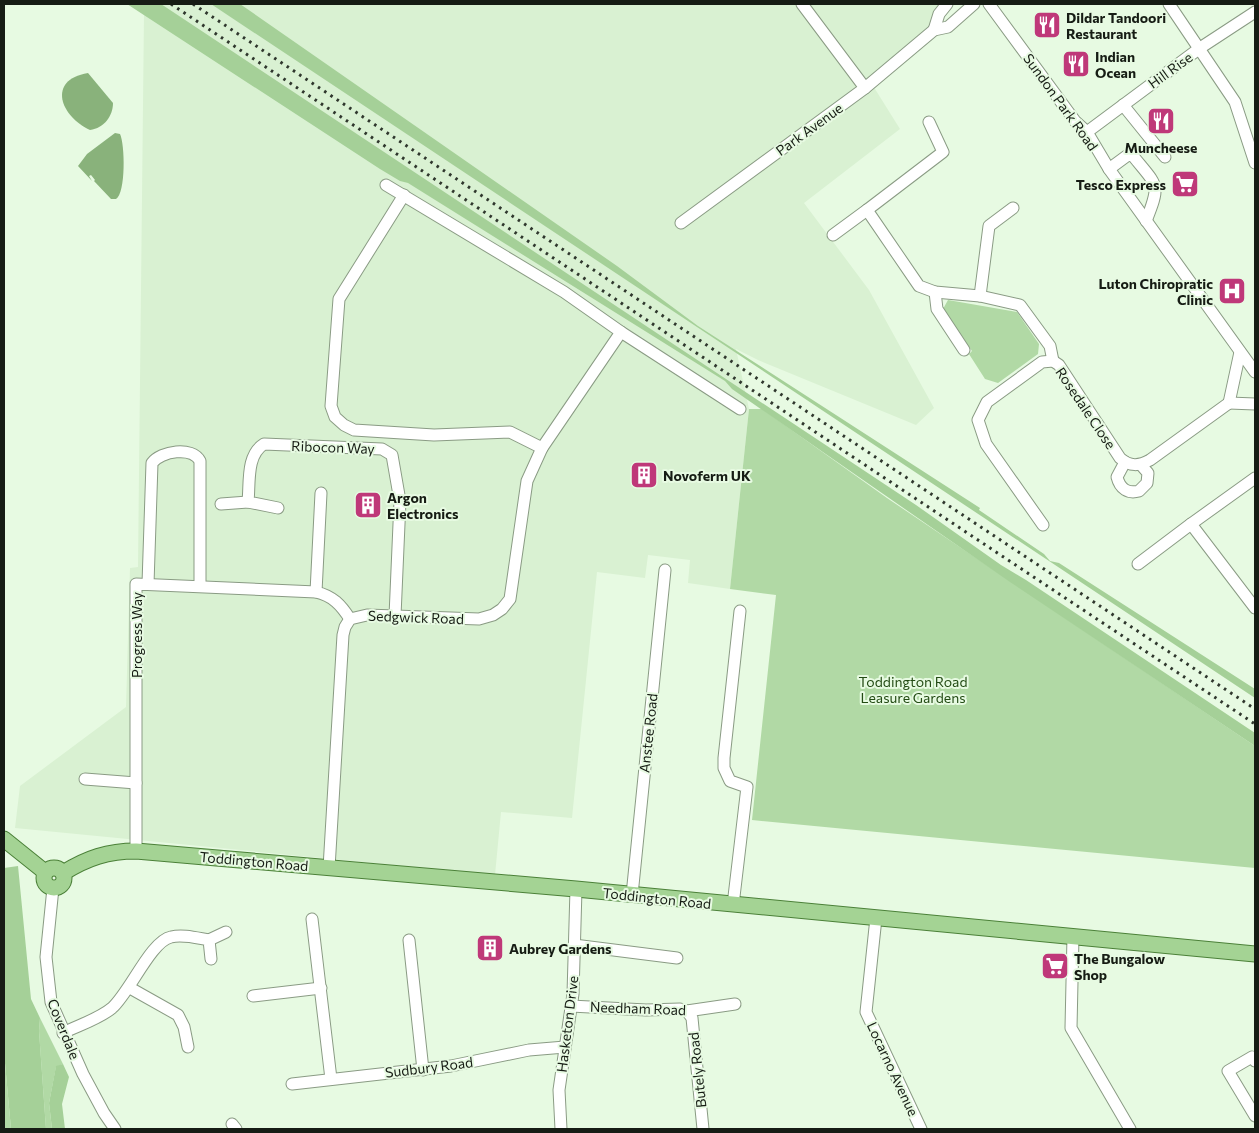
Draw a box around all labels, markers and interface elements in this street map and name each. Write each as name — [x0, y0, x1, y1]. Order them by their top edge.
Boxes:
place label: Dildar Tandoori Restaurant — [1066, 9, 1166, 42]
restaurant icon: Dildar Tandoori Restaurant — [1032, 10, 1062, 40]
place label: Indian Ocean — [1095, 48, 1136, 81]
street label: Hill Rise — [1145, 48, 1195, 92]
restaurant icon: Indian Ocean — [1061, 49, 1091, 79]
street label: Sundon Park Road — [1020, 50, 1102, 154]
street label: Park Avenue — [772, 99, 846, 159]
restaurant icon: Muncheese — [1146, 106, 1176, 136]
place label: Muncheese — [1124, 139, 1198, 156]
supermarket icon: Tesco Express — [1170, 169, 1200, 199]
place label: Tesco Express — [1076, 176, 1166, 193]
place label: Luton Chiropratic Clinic — [1098, 275, 1213, 308]
hospital icon: Luton Chiropratic Clinic — [1217, 276, 1247, 306]
street label: Rosedale Close — [1052, 364, 1120, 452]
street label: Ribocon Way — [291, 437, 375, 457]
building icon: Novoferm UK — [629, 460, 659, 490]
place label: Novoferm UK — [663, 467, 751, 484]
place label: Argon Electronics — [387, 489, 459, 522]
building icon: Argon Electronics — [353, 490, 383, 520]
street label: Progress Way — [128, 592, 145, 678]
street label: Sedgwick Road — [368, 607, 464, 627]
park label: Toddington Road Leasure Gardens — [858, 673, 968, 706]
street label: Anstee Road — [635, 692, 661, 774]
street label: Toddington Road — [199, 848, 309, 874]
street label: Toddington Road — [602, 884, 712, 912]
building icon: Aubrey Gardens — [475, 933, 505, 963]
place label: Aubrey Gardens — [509, 940, 612, 957]
place label: The Bungalow Shop — [1074, 950, 1165, 983]
supermarket icon: The Bungalow Shop — [1040, 951, 1070, 981]
street label: Hasketon Drive — [553, 975, 581, 1073]
street label: Coverdale — [44, 996, 84, 1062]
street label: Needham Road — [590, 998, 686, 1018]
street label: Locarno Avenue — [864, 1019, 922, 1119]
street label: Butely Road — [685, 1031, 709, 1109]
street label: Sudbury Road — [384, 1053, 474, 1081]

